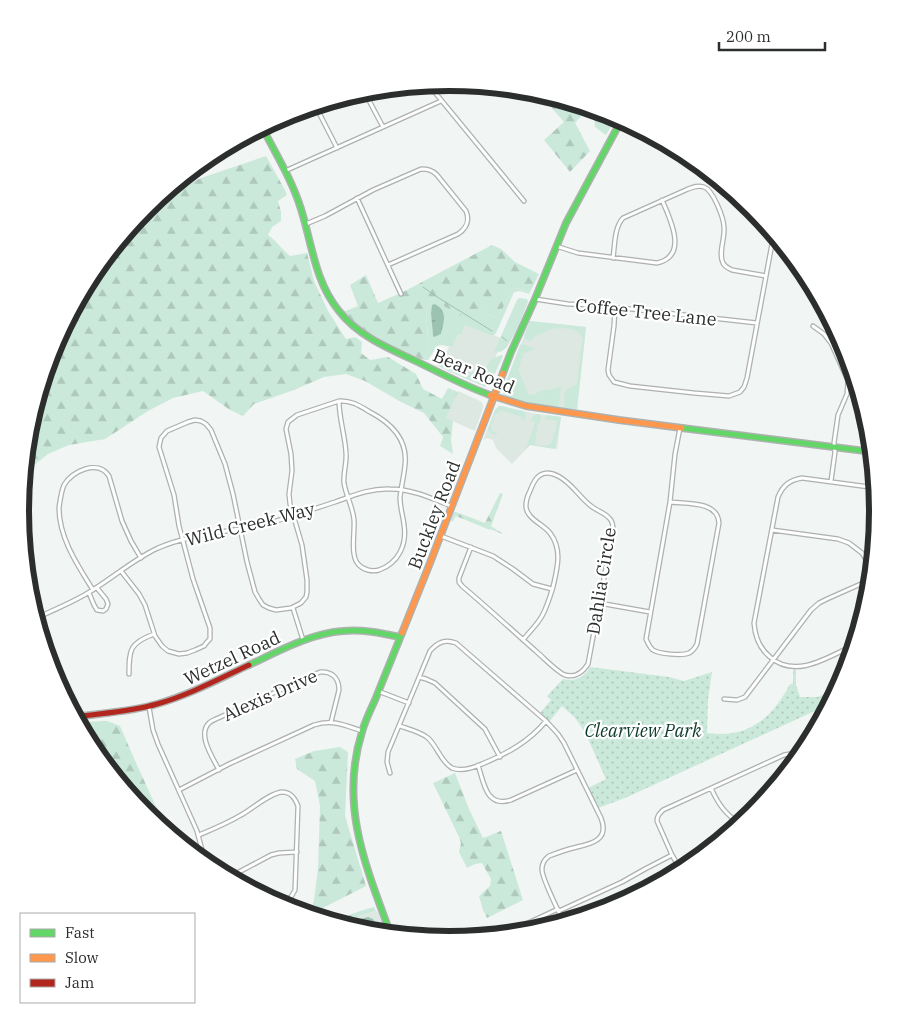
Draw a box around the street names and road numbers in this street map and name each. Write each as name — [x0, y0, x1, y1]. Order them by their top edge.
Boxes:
street label: Coffee Tree Lane — [574, 293, 718, 331]
street label: Bear Road — [430, 343, 518, 399]
street label: Buckley Road — [403, 457, 465, 573]
street label: Wild Creek Way — [183, 497, 317, 551]
street label: Dahlia Circle — [581, 526, 621, 636]
street label: Wetzel Road — [180, 626, 284, 690]
street label: Alexis Drive — [219, 664, 321, 726]

